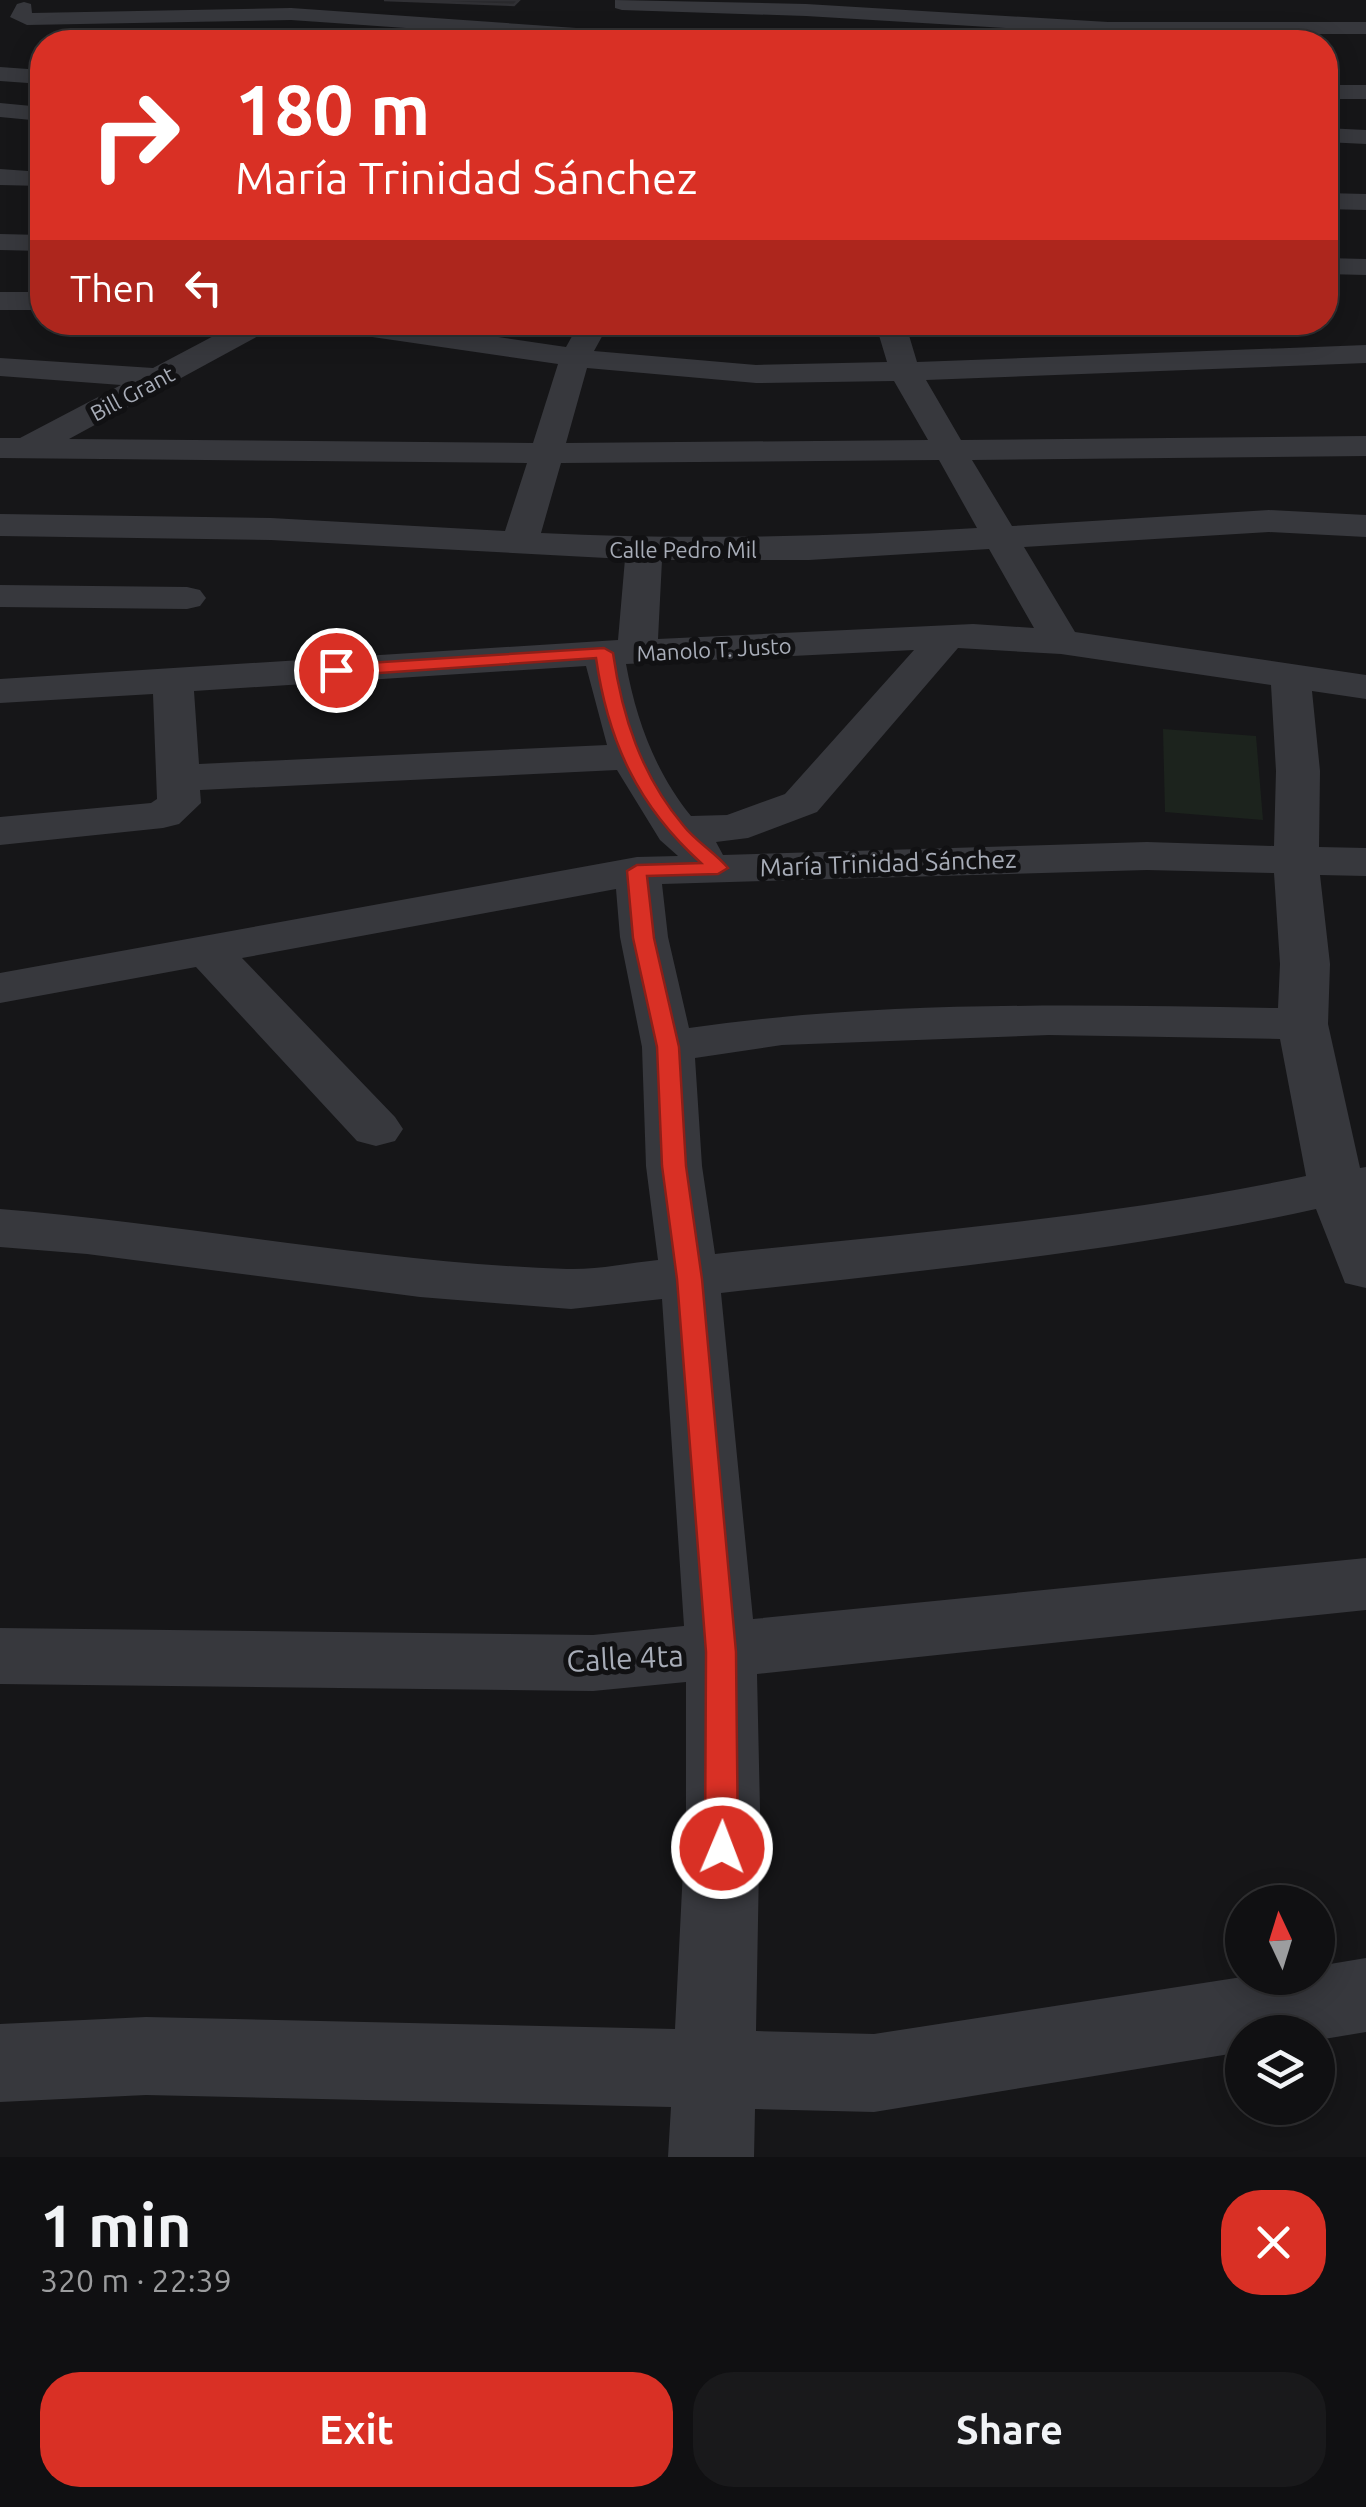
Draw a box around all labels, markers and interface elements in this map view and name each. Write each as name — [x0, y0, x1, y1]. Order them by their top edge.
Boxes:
icon: right — [70, 70, 200, 200]
text: 180 m — [235, 70, 430, 148]
text: María Trinidad Sánchez — [235, 152, 697, 203]
icon: left — [176, 260, 231, 315]
text: Then — [70, 267, 156, 309]
street label: Bill Grant — [86, 360, 178, 425]
street label: Calle Pedro Mil — [609, 537, 757, 562]
pin — [294, 628, 379, 713]
street label: Manolo T. Justo — [636, 632, 792, 666]
icon: arrive — [309, 643, 364, 698]
street label: María Trinidad Sánchez — [759, 845, 1017, 881]
street label: Calle 4ta — [566, 1638, 684, 1678]
position arrow — [670, 1796, 774, 1900]
north arrow — [1225, 1885, 1335, 1995]
map controls — [1225, 1885, 1335, 2125]
button: layers — [1225, 2015, 1335, 2125]
button: close — [1221, 2190, 1326, 2295]
text: 1 min — [40, 2191, 192, 2258]
text: 320 m · 22:39 — [40, 2262, 232, 2298]
button: Exit — [40, 2372, 673, 2487]
button: Share — [693, 2372, 1326, 2487]

